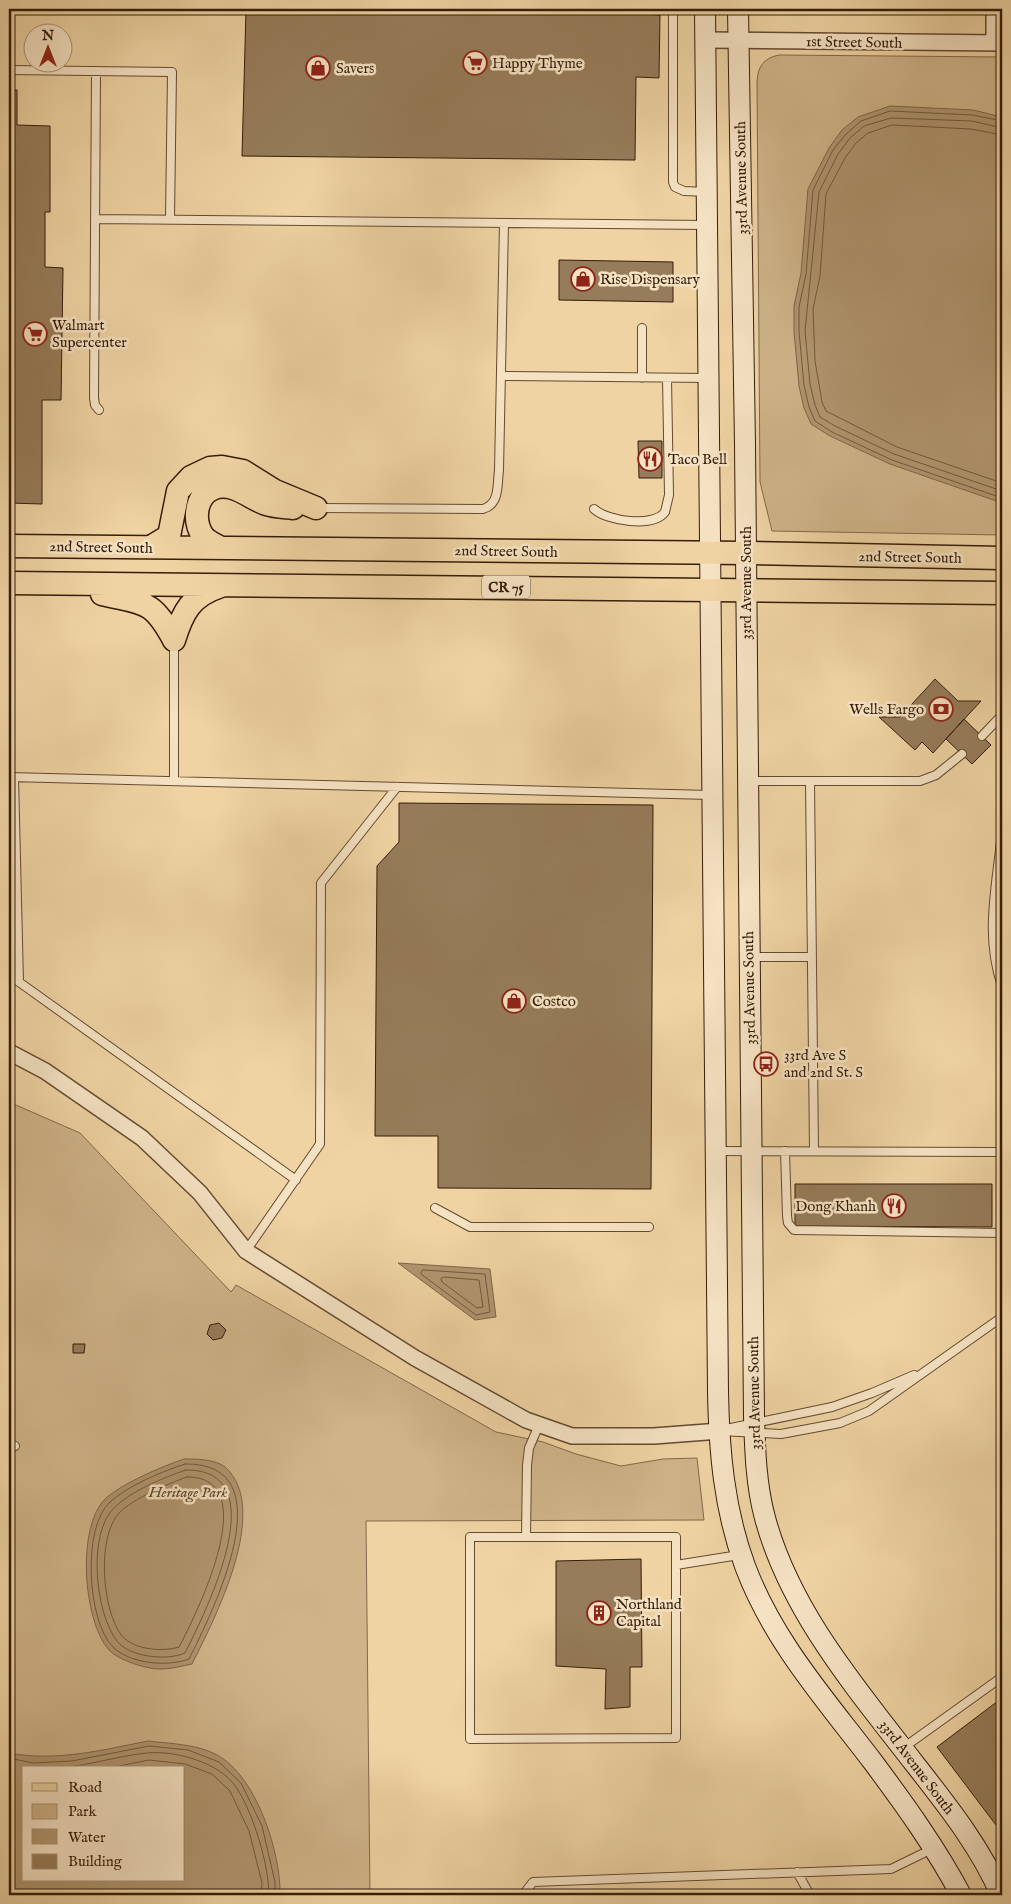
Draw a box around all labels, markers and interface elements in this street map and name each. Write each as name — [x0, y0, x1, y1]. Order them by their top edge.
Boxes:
north arrow — [22, 22, 72, 72]
text: N — [41, 27, 54, 45]
street label: 1st Street South — [806, 32, 902, 53]
supermarket icon: Happy Thyme — [462, 50, 488, 76]
place label: Happy Thyme — [492, 54, 583, 73]
shop icon: Savers — [305, 55, 331, 81]
place label: Savers — [336, 59, 374, 78]
street label: 33rd Avenue South — [731, 121, 752, 235]
shop icon: Rise Dispensary — [570, 266, 596, 292]
place label: Rise Dispensary — [600, 270, 700, 289]
place label: Walmart Supercenter — [52, 316, 127, 352]
supermarket icon: Walmart Supercenter — [22, 321, 48, 347]
restaurant icon: Taco Bell — [637, 446, 663, 472]
place label: Taco Bell — [668, 450, 728, 469]
street label: 33rd Avenue South — [737, 526, 756, 640]
street label: 2nd Street South — [49, 537, 153, 558]
street label: 2nd Street South — [454, 541, 558, 562]
street label: 2nd Street South — [858, 547, 962, 568]
road number: CR 75 — [482, 576, 530, 598]
bank icon: Wells Fargo — [928, 696, 954, 722]
place label: Wells Fargo — [849, 700, 924, 719]
street label: 33rd Avenue South — [739, 931, 760, 1045]
shop icon: Costco — [501, 988, 527, 1014]
place label: Costco — [532, 992, 576, 1011]
place label: 33rd Ave S and 2nd St. S — [784, 1046, 863, 1082]
bus stop icon: 33rd Ave S and 2nd St. S — [753, 1051, 779, 1077]
restaurant icon: Dong Khanh — [881, 1193, 907, 1219]
place label: Dong Khanh — [795, 1197, 876, 1216]
street label: 33rd Avenue South — [744, 1336, 765, 1450]
park label: Heritage Park — [148, 1483, 227, 1503]
place label: Northland Capital — [616, 1595, 683, 1631]
building icon: Northland Capital — [586, 1600, 612, 1626]
street label: 33rd Avenue South — [875, 1716, 958, 1818]
legend — [22, 1766, 185, 1882]
text: Road — [68, 1778, 103, 1797]
text: Park — [68, 1802, 98, 1821]
text: Water — [68, 1828, 106, 1847]
text: Building — [68, 1852, 123, 1871]

